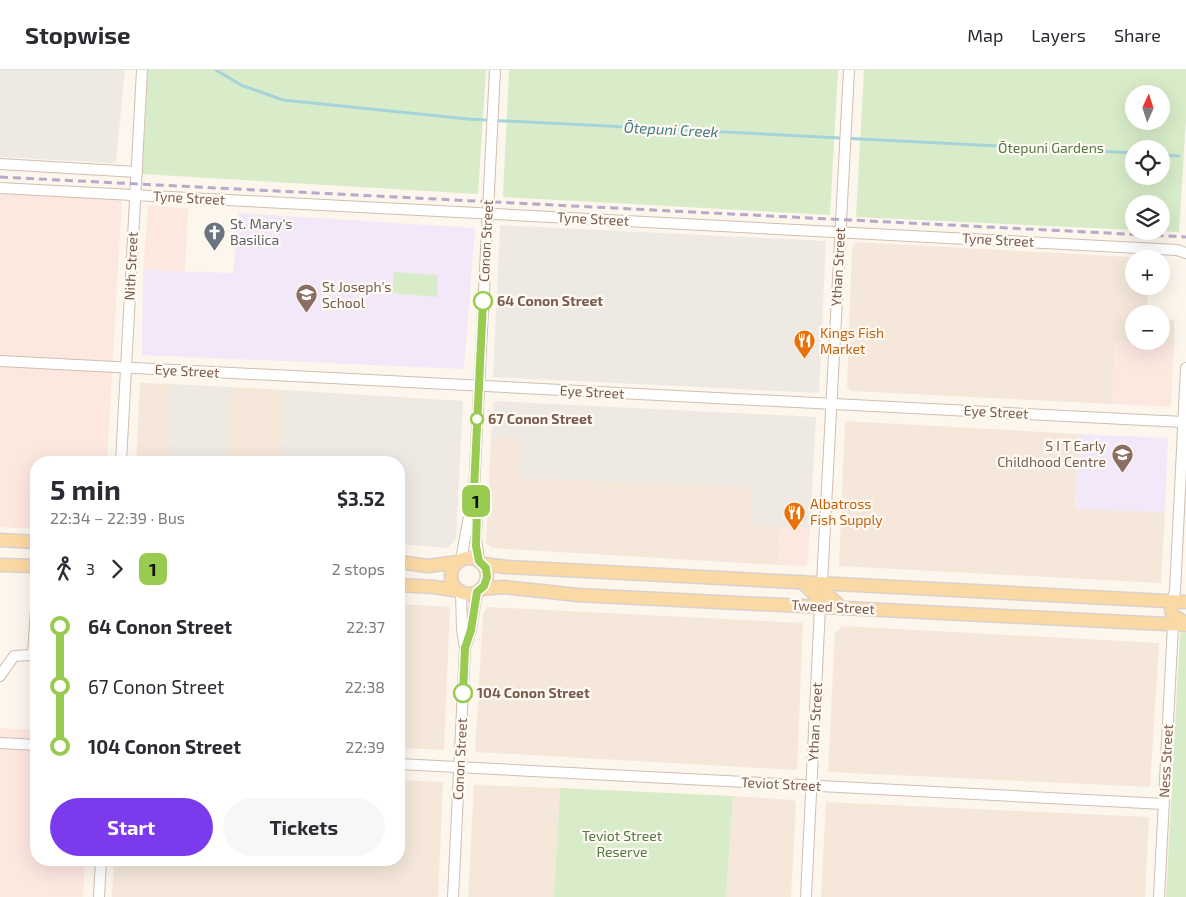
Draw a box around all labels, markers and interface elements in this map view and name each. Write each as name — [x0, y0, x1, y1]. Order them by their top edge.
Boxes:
text: Stopwise — [25, 20, 131, 49]
text: Map — [967, 24, 1003, 46]
text: Layers — [1031, 24, 1086, 46]
text: Share — [1114, 24, 1161, 46]
north arrow — [1125, 85, 1170, 130]
map controls — [1125, 85, 1170, 350]
water label: Ōtepuni Creek — [623, 118, 719, 140]
park label: Ōtepuni Gardens — [998, 139, 1104, 156]
button: locate — [1125, 140, 1170, 185]
street label: Tyne Street — [153, 187, 226, 208]
button: layers — [1125, 195, 1170, 240]
street label: Conon Street — [475, 199, 496, 282]
street label: Tyne Street — [557, 208, 630, 229]
place label: St. Mary's Basilica — [230, 215, 292, 248]
church icon: St. Mary's Basilica — [202, 220, 226, 251]
street label: Ythan Street — [827, 227, 848, 307]
street label: Tyne Street — [962, 229, 1035, 250]
street label: Nith Street — [120, 231, 141, 301]
button: + — [1125, 250, 1170, 295]
place label: St Joseph's School — [322, 278, 391, 311]
school or university icon: St Joseph's School — [294, 283, 318, 314]
marker: 64 Conon Street — [473, 291, 493, 311]
place label: 64 Conon Street — [497, 292, 603, 309]
button: − — [1125, 305, 1170, 350]
place label: Kings Fish Market — [820, 324, 884, 357]
restaurant icon: Kings Fish Market — [792, 329, 816, 360]
street label: Eye Street — [154, 360, 220, 381]
street label: Eye Street — [559, 381, 625, 402]
street label: Eye Street — [963, 401, 1029, 422]
place label: 67 Conon Street — [488, 410, 593, 427]
marker: 67 Conon Street — [470, 412, 484, 426]
place label: S I T Early Childhood Centre — [997, 437, 1107, 470]
school or university icon: S I T Early Childhood Centre — [1110, 442, 1134, 473]
text: 5 min — [50, 472, 121, 506]
line badge: 1 — [460, 485, 492, 517]
text: $3.52 — [337, 487, 385, 510]
text: 1 — [472, 490, 480, 512]
place label: Albatross Fish Supply — [810, 495, 883, 528]
restaurant icon: Albatross Fish Supply — [782, 500, 806, 531]
text: 22:34 – 22:39 · Bus — [50, 508, 185, 527]
icon: walk — [50, 555, 78, 583]
icon: forward — [103, 555, 131, 583]
text: 1 — [149, 558, 157, 580]
text: 3 — [86, 559, 95, 578]
text: 2 stops — [332, 559, 385, 578]
street label: Tweed Street — [791, 596, 875, 617]
text: 64 Conon Street — [88, 615, 232, 638]
text: 22:37 — [346, 617, 385, 636]
text: 67 Conon Street — [88, 675, 224, 698]
text: 22:38 — [345, 677, 385, 696]
street label: Ythan Street — [804, 682, 825, 762]
marker: 104 Conon Street — [453, 683, 473, 703]
place label: 104 Conon Street — [477, 684, 590, 701]
street label: Conon Street — [449, 717, 470, 800]
street label: Ness Street — [1155, 724, 1176, 798]
text: 104 Conon Street — [88, 735, 241, 758]
text: 22:39 — [345, 737, 385, 756]
street label: Teviot Street — [741, 773, 822, 794]
button: Start — [50, 798, 213, 856]
button: Tickets — [223, 798, 385, 856]
park label: Teviot Street Reserve — [582, 827, 662, 860]

